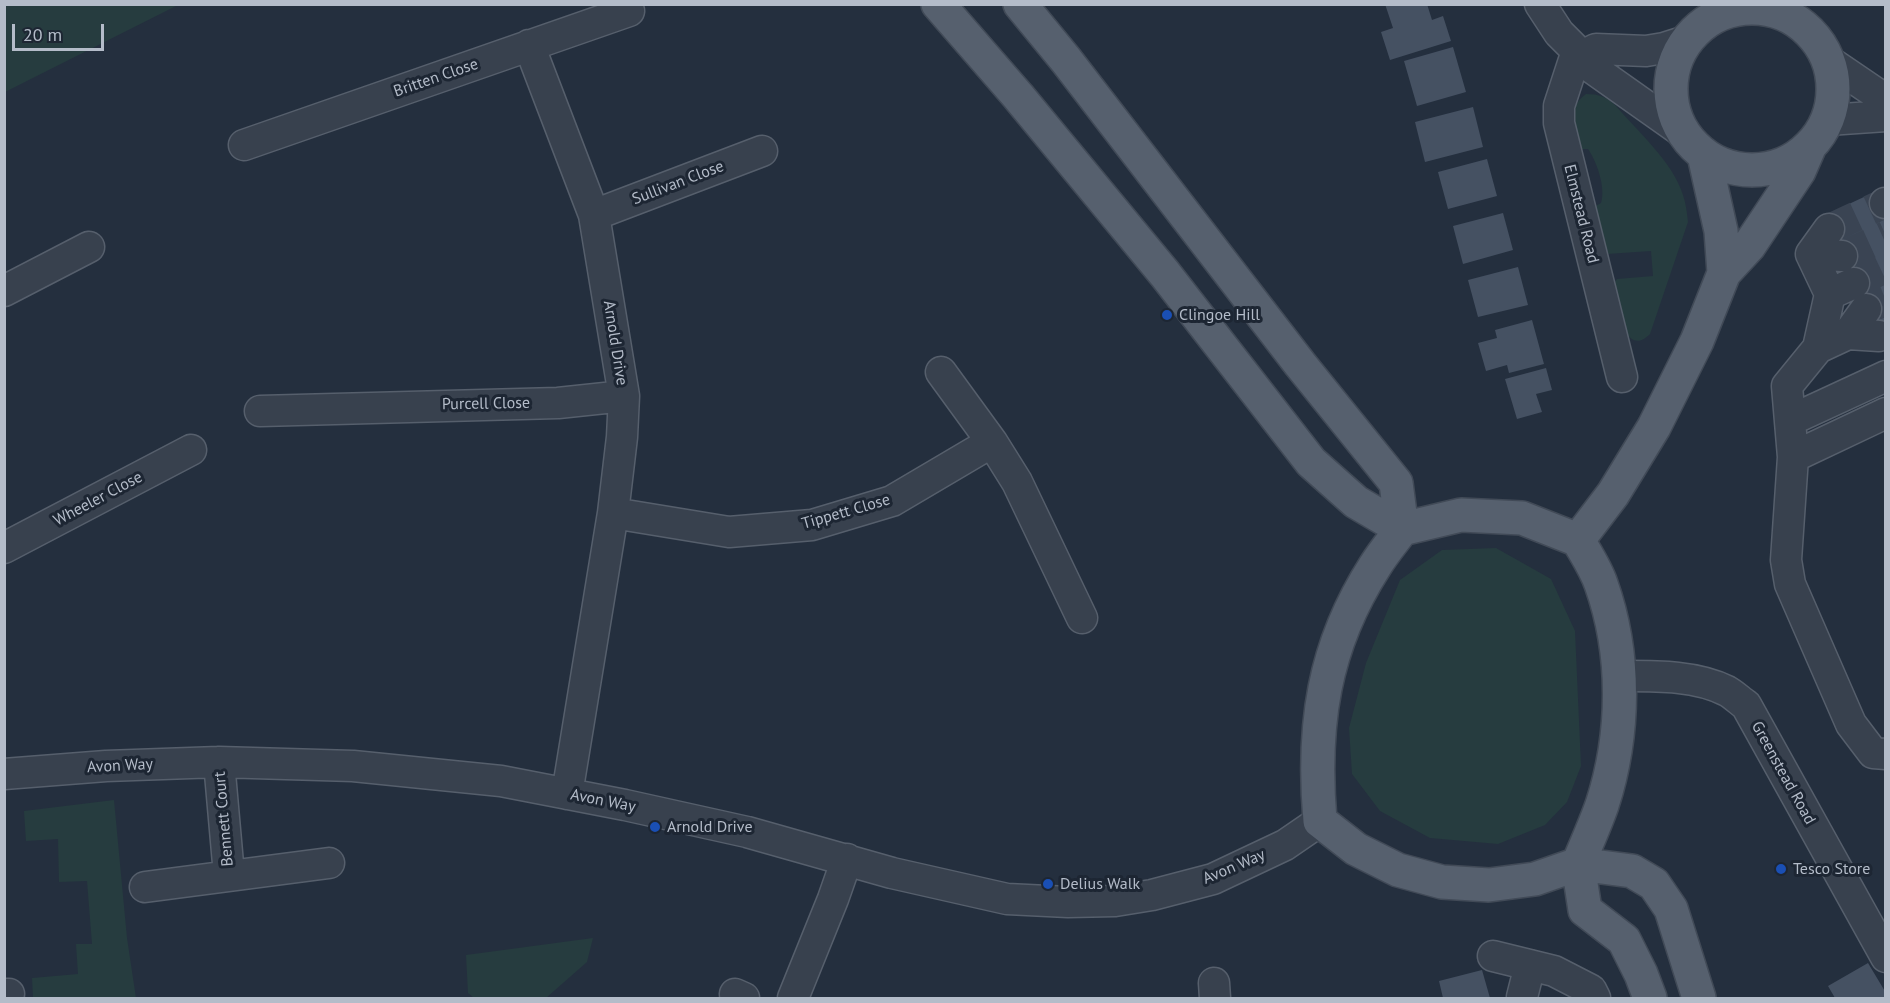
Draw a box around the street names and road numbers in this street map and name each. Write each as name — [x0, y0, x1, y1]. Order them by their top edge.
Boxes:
street label: Britten Close — [391, 55, 481, 101]
street label: Sullivan Close — [629, 157, 727, 209]
street label: Elmstead Road — [1559, 163, 1603, 265]
street label: Arnold Drive — [599, 299, 631, 387]
street label: Purcell Close — [442, 394, 530, 414]
street label: Wheeler Close — [50, 468, 146, 530]
street label: Tippett Close — [800, 490, 892, 534]
street label: Greenstead Road — [1747, 718, 1819, 828]
street label: Avon Way — [87, 755, 153, 777]
street label: Bennett Court — [210, 771, 238, 867]
street label: Avon Way — [569, 785, 637, 817]
street label: Avon Way — [1200, 845, 1268, 889]

